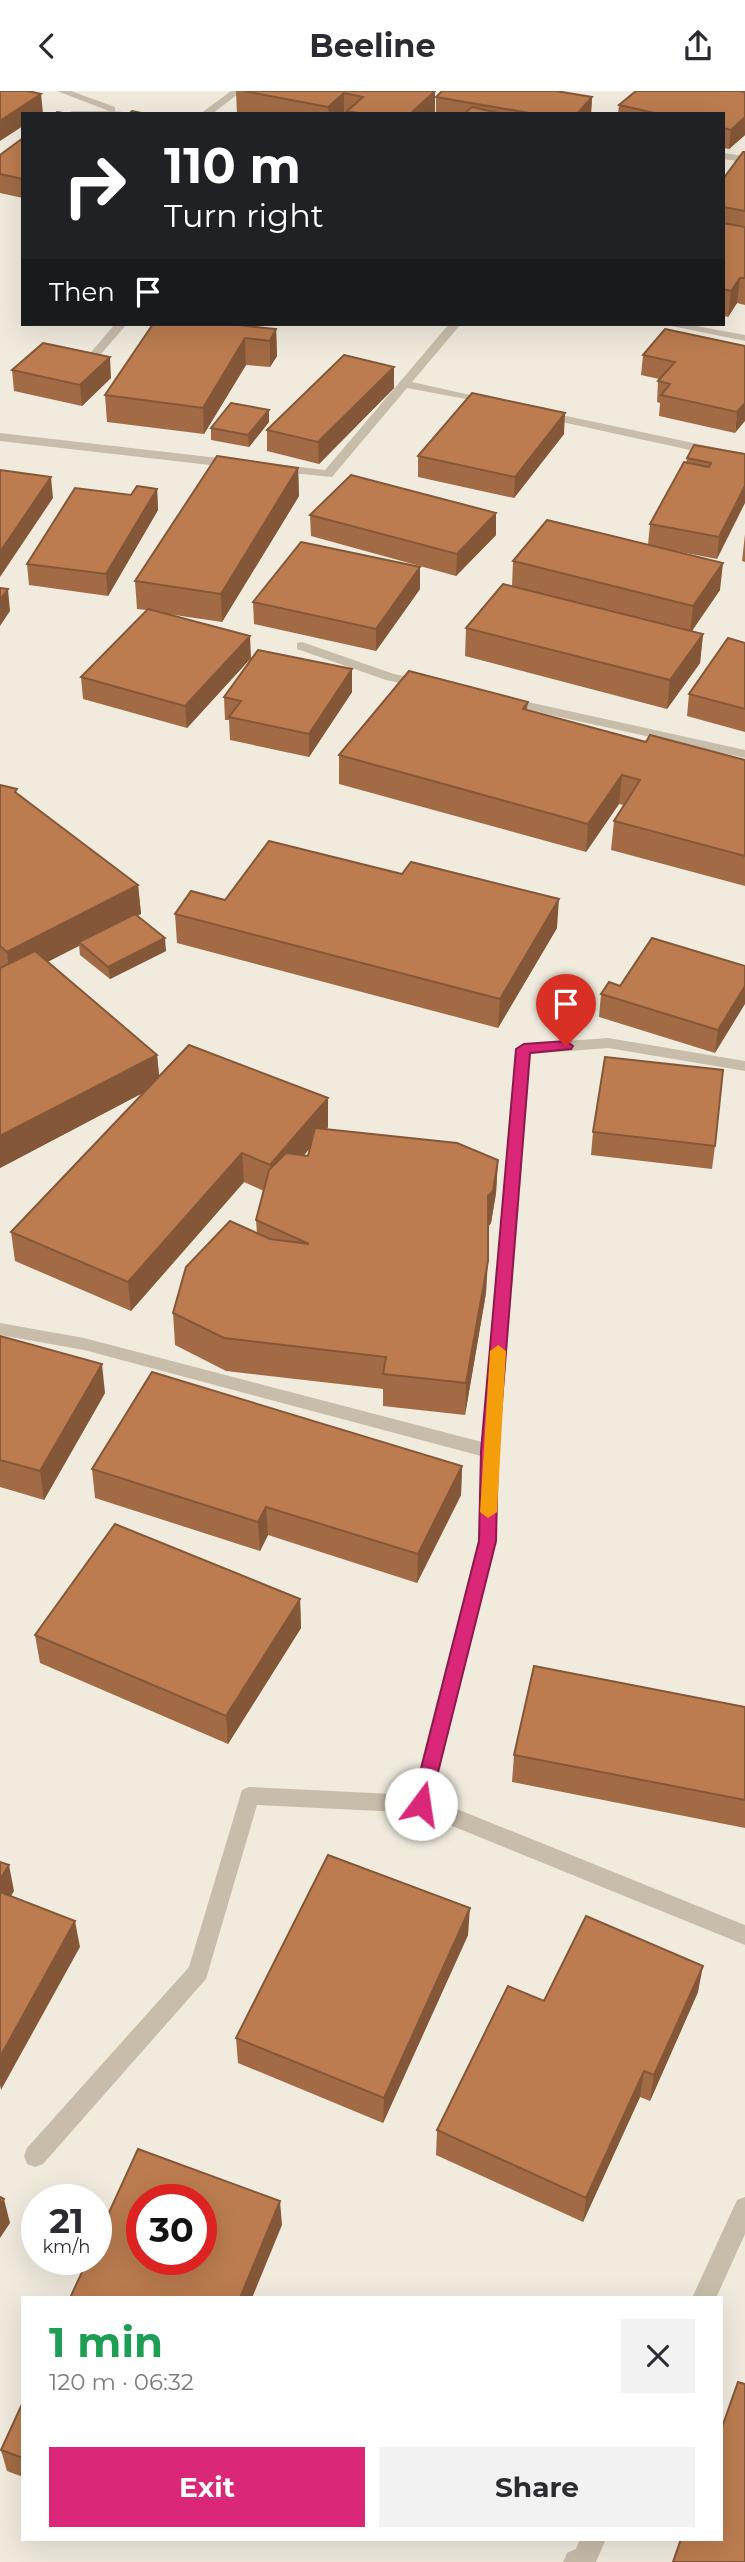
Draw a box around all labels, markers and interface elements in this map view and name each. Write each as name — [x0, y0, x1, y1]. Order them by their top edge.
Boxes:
text: Beeline — [309, 26, 436, 65]
icon: back — [28, 27, 66, 65]
icon: share — [679, 27, 717, 65]
text: 110 m — [164, 136, 301, 195]
icon: right — [49, 140, 140, 231]
text: Turn right — [164, 196, 324, 235]
icon: arrive — [129, 273, 167, 311]
text: Then — [49, 276, 115, 308]
pin — [536, 974, 596, 1046]
icon: arrive — [547, 985, 585, 1023]
position arrow — [384, 1767, 458, 1841]
speed limit sign: 30 — [126, 2184, 217, 2275]
text: 21 — [49, 2199, 84, 2242]
text: km/h — [42, 2236, 91, 2258]
text: 1 min — [49, 2316, 163, 2368]
button: close — [621, 2319, 695, 2393]
text: 120 m · 06:32 — [49, 2368, 194, 2396]
button: Exit — [49, 2447, 365, 2527]
button: Share — [379, 2447, 695, 2527]

